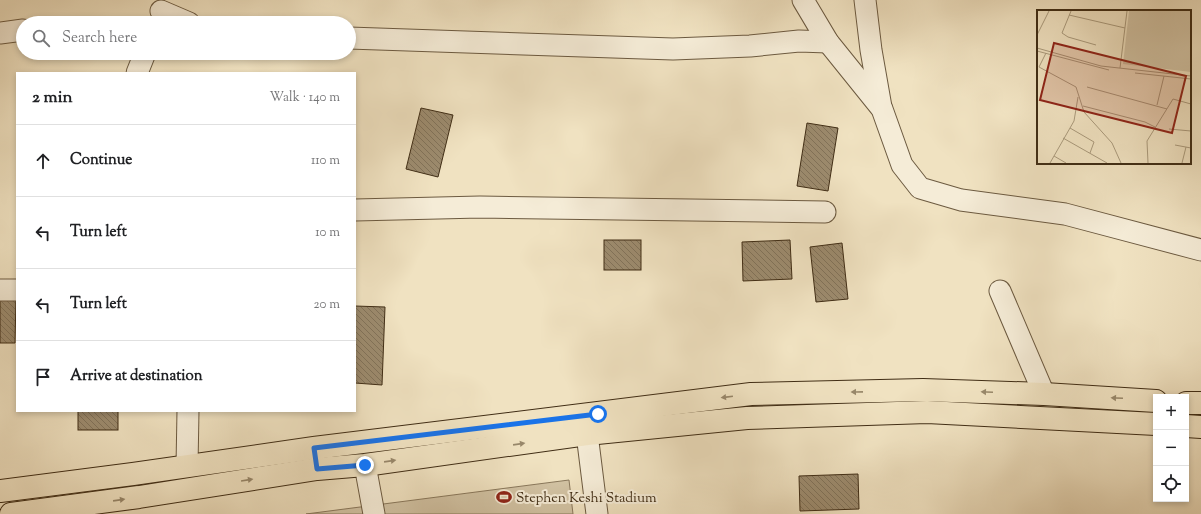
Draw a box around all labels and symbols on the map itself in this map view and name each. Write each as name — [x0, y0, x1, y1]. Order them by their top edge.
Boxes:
inset map — [1037, 10, 1191, 164]
one-way arrow — [850, 389, 863, 395]
one-way arrow — [981, 389, 993, 396]
one-way arrow — [721, 394, 734, 400]
one-way arrow — [1111, 395, 1123, 402]
route start — [589, 405, 607, 423]
one-way arrow — [513, 441, 525, 447]
route end — [356, 456, 374, 474]
one-way arrow — [384, 458, 396, 464]
one-way arrow — [241, 477, 253, 483]
sports icon: Stephen Keshi Stadium — [495, 488, 513, 506]
place label: Stephen Keshi Stadium — [516, 489, 657, 509]
one-way arrow — [113, 497, 125, 503]

